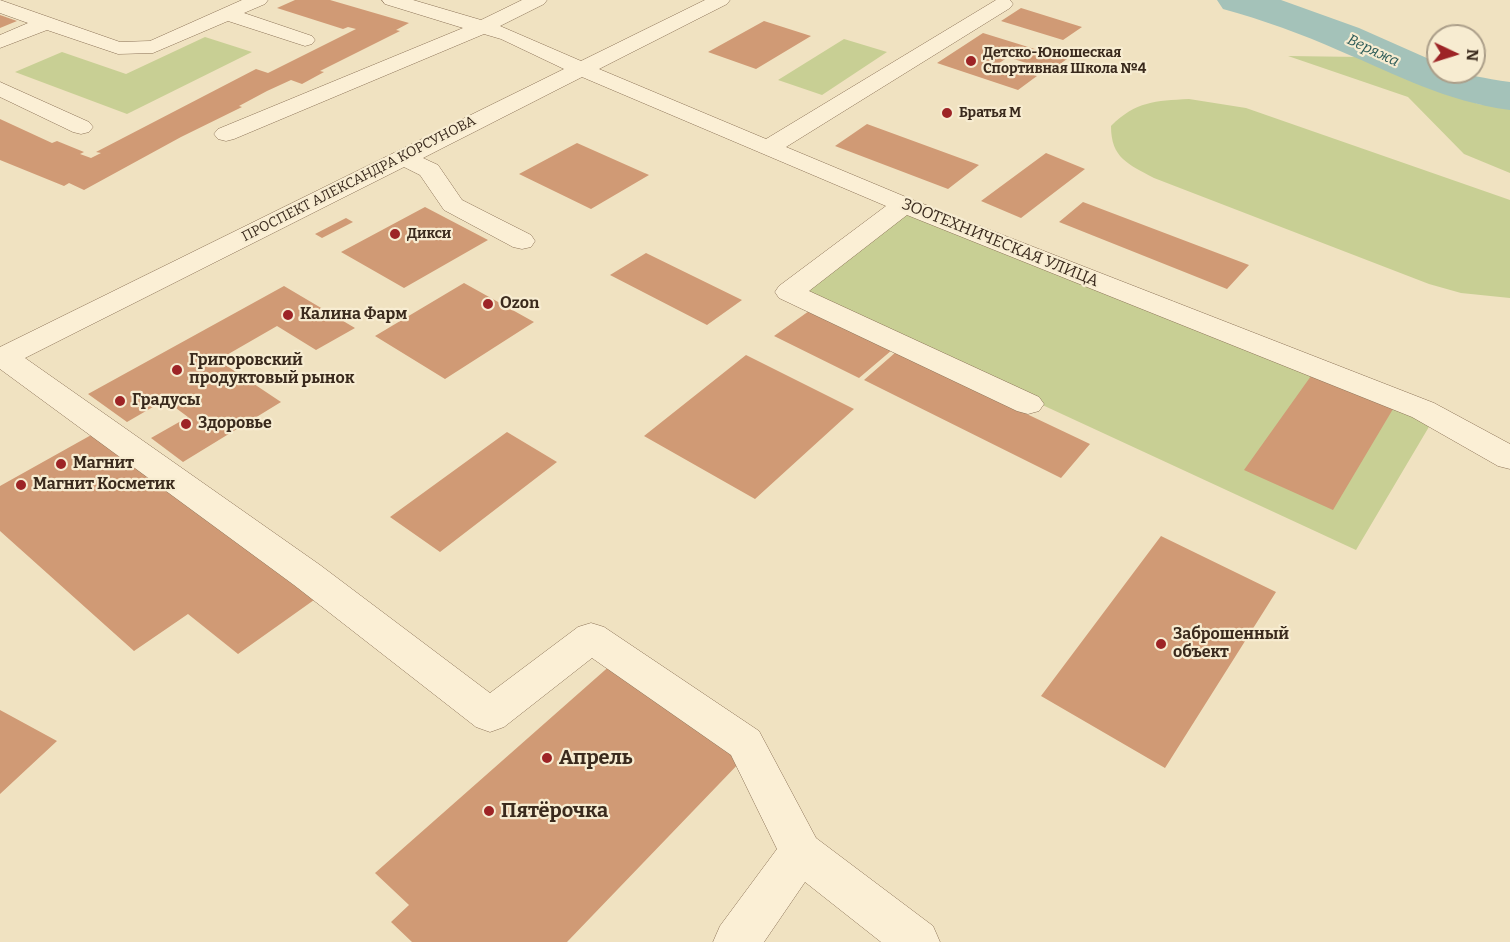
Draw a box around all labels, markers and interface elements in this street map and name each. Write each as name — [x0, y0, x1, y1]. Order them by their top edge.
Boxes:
north arrow — [1426, 24, 1486, 84]
water label: Веряжа — [1344, 31, 1402, 71]
place label: Детско-Юношеская Спортивная Школа №4 — [983, 45, 1146, 78]
text: N — [1463, 48, 1482, 62]
marker: Детско-Юношеская Спортивная Школа №4 — [964, 54, 978, 68]
place label: Братья М — [959, 105, 1021, 121]
marker: Братья М — [940, 106, 954, 120]
street label: ПРОСПЕКТ АЛЕКСАНДРА КОРСУНОВА — [239, 112, 479, 246]
street label: ЗООТЕХНИЧЕСКАЯ УЛИЦА — [899, 195, 1101, 291]
place label: Дикси — [407, 226, 451, 242]
marker: Дикси — [388, 227, 402, 241]
place label: Ozon — [500, 294, 539, 314]
marker: Ozon — [481, 297, 495, 311]
place label: Калина Фарм — [300, 305, 407, 325]
marker: Калина Фарм — [281, 308, 295, 322]
place label: Григоровский продуктовый рынок — [189, 351, 355, 389]
marker: Григоровский продуктовый рынок — [170, 363, 184, 377]
place label: Градусы — [132, 391, 200, 411]
marker: Градусы — [113, 394, 127, 408]
place label: Здоровье — [198, 414, 272, 434]
marker: Здоровье — [179, 417, 193, 431]
place label: Магнит — [73, 454, 134, 474]
marker: Магнит — [54, 457, 68, 471]
place label: Магнит Косметик — [33, 475, 175, 495]
marker: Магнит Косметик — [14, 478, 28, 492]
place label: Заброшенный объект — [1173, 625, 1289, 663]
marker: Заброшенный объект — [1154, 637, 1168, 651]
place label: Апрель — [559, 746, 633, 770]
marker: Апрель — [540, 751, 554, 765]
place label: Пятёрочка — [501, 799, 608, 823]
marker: Пятёрочка — [482, 804, 496, 818]

